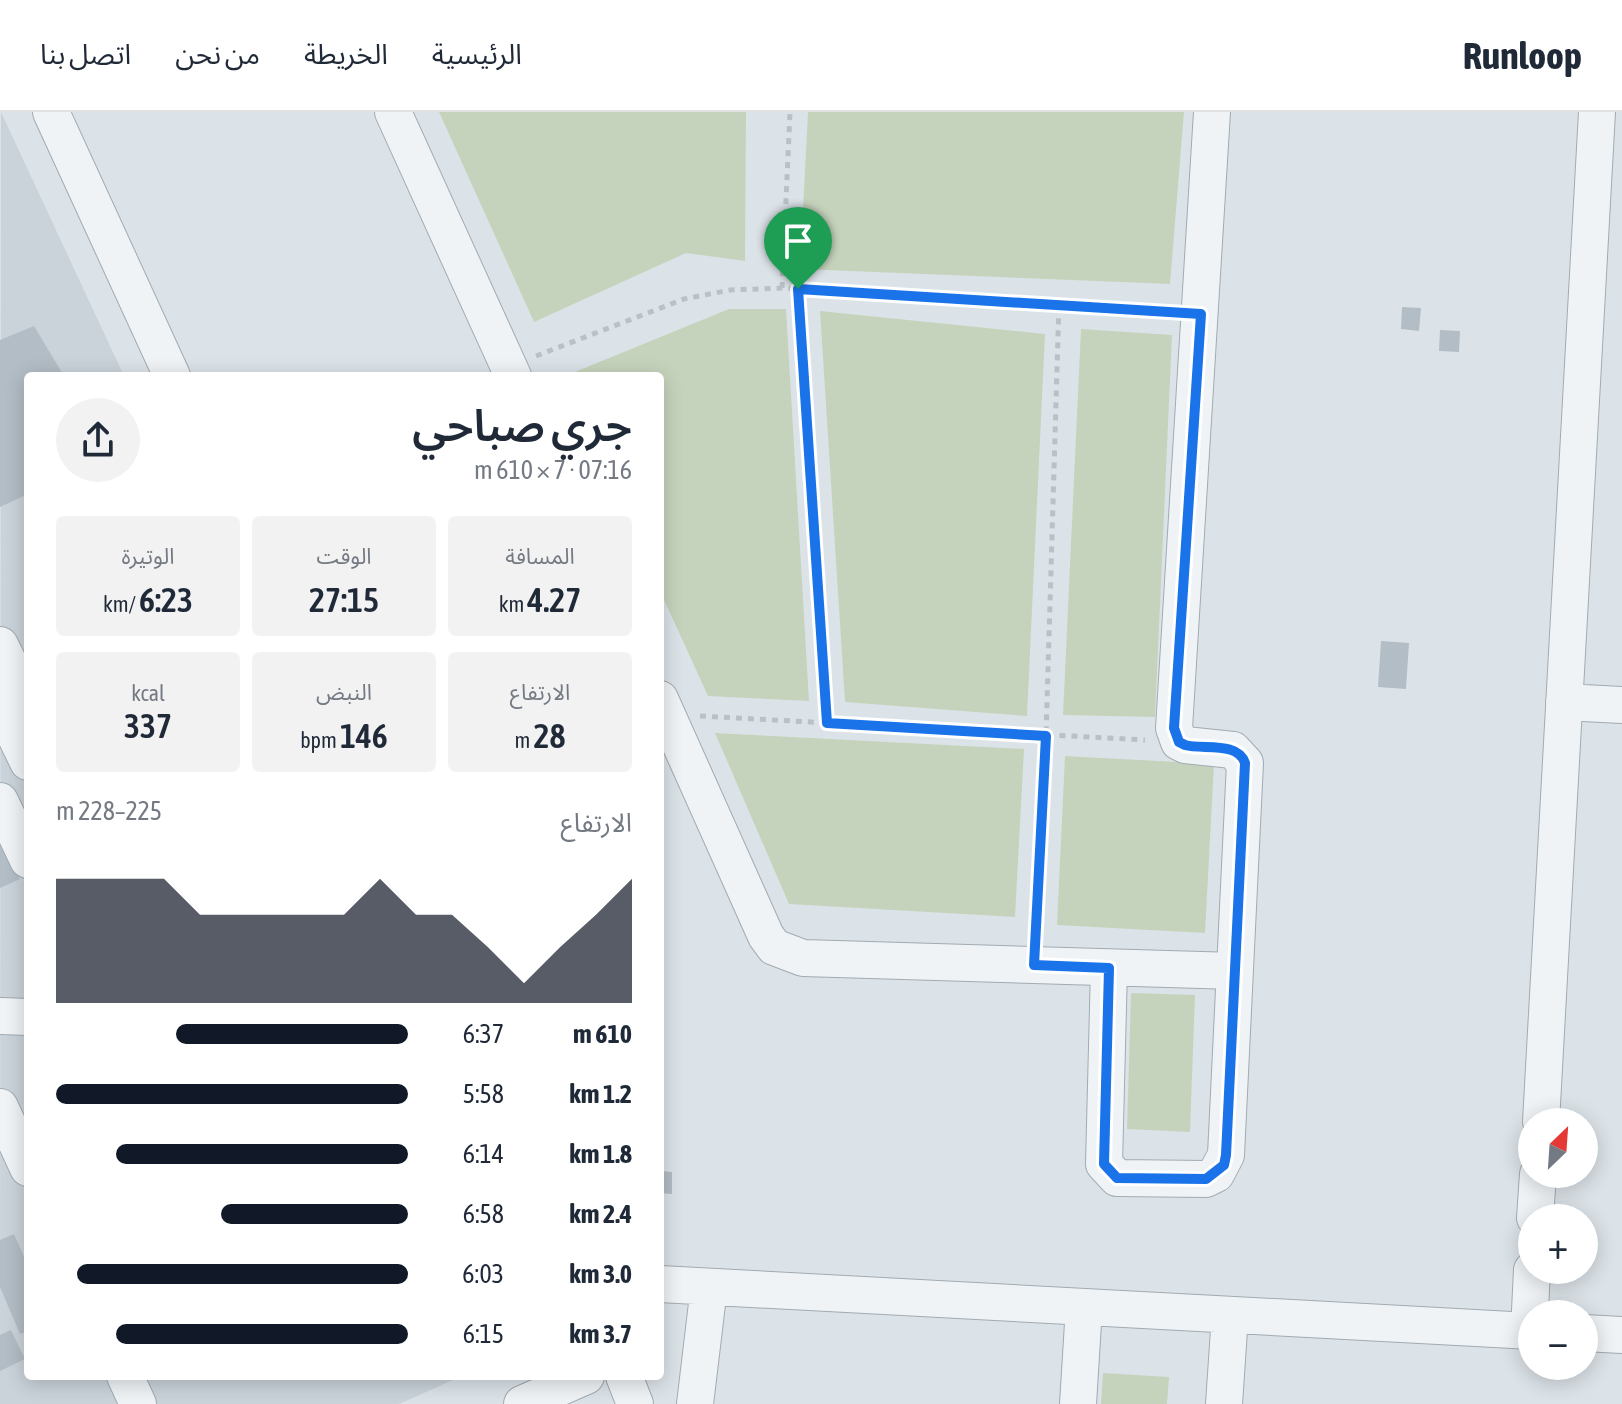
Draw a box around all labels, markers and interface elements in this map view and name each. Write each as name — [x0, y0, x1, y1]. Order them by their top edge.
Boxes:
text: Runloop — [1463, 34, 1582, 77]
text: اتصل بنا — [40, 38, 131, 70]
text: من نحن — [175, 38, 260, 70]
text: الخريطة — [304, 38, 388, 70]
text: الرئيسية — [432, 38, 522, 70]
pin — [764, 207, 832, 289]
icon: arrive — [776, 219, 820, 263]
button: share — [56, 398, 140, 482]
text: جري صباحي — [412, 400, 632, 450]
text: 07:16 · 7 × 610 m — [474, 455, 632, 485]
text: الوتيرة — [122, 543, 174, 569]
text: الوقت — [316, 543, 372, 569]
text: المسافة — [505, 543, 575, 569]
text: 6:23 — [139, 580, 193, 619]
text: 27:15 — [309, 580, 379, 619]
text: 4.27 — [527, 580, 581, 619]
text: /km — [103, 591, 139, 617]
text: km — [499, 591, 527, 617]
text: النبض — [316, 679, 372, 705]
text: الارتفاع — [510, 679, 570, 705]
text: kcal — [131, 680, 165, 706]
text: 337 — [124, 706, 172, 745]
text: 146 — [340, 716, 388, 755]
text: 28 — [533, 716, 565, 755]
text: bpm — [300, 727, 340, 753]
text: m — [515, 727, 533, 753]
text: 225–228 m — [56, 796, 162, 826]
text: الارتفاع — [561, 808, 632, 838]
text: 6:37 — [463, 1019, 504, 1049]
text: 610 m — [573, 1019, 632, 1049]
text: 5:58 — [463, 1079, 504, 1109]
text: 1.2 km — [569, 1079, 632, 1109]
north arrow — [1518, 1108, 1598, 1188]
map controls — [1518, 1108, 1598, 1380]
text: 6:14 — [463, 1139, 504, 1169]
text: 1.8 km — [569, 1139, 632, 1169]
text: 6:58 — [463, 1199, 504, 1229]
text: 2.4 km — [569, 1199, 632, 1229]
button: + — [1518, 1204, 1598, 1284]
text: 6:03 — [462, 1259, 504, 1289]
text: 3.0 km — [569, 1259, 632, 1289]
button: − — [1518, 1300, 1598, 1380]
text: 6:15 — [463, 1319, 504, 1349]
text: 3.7 km — [569, 1319, 632, 1349]

